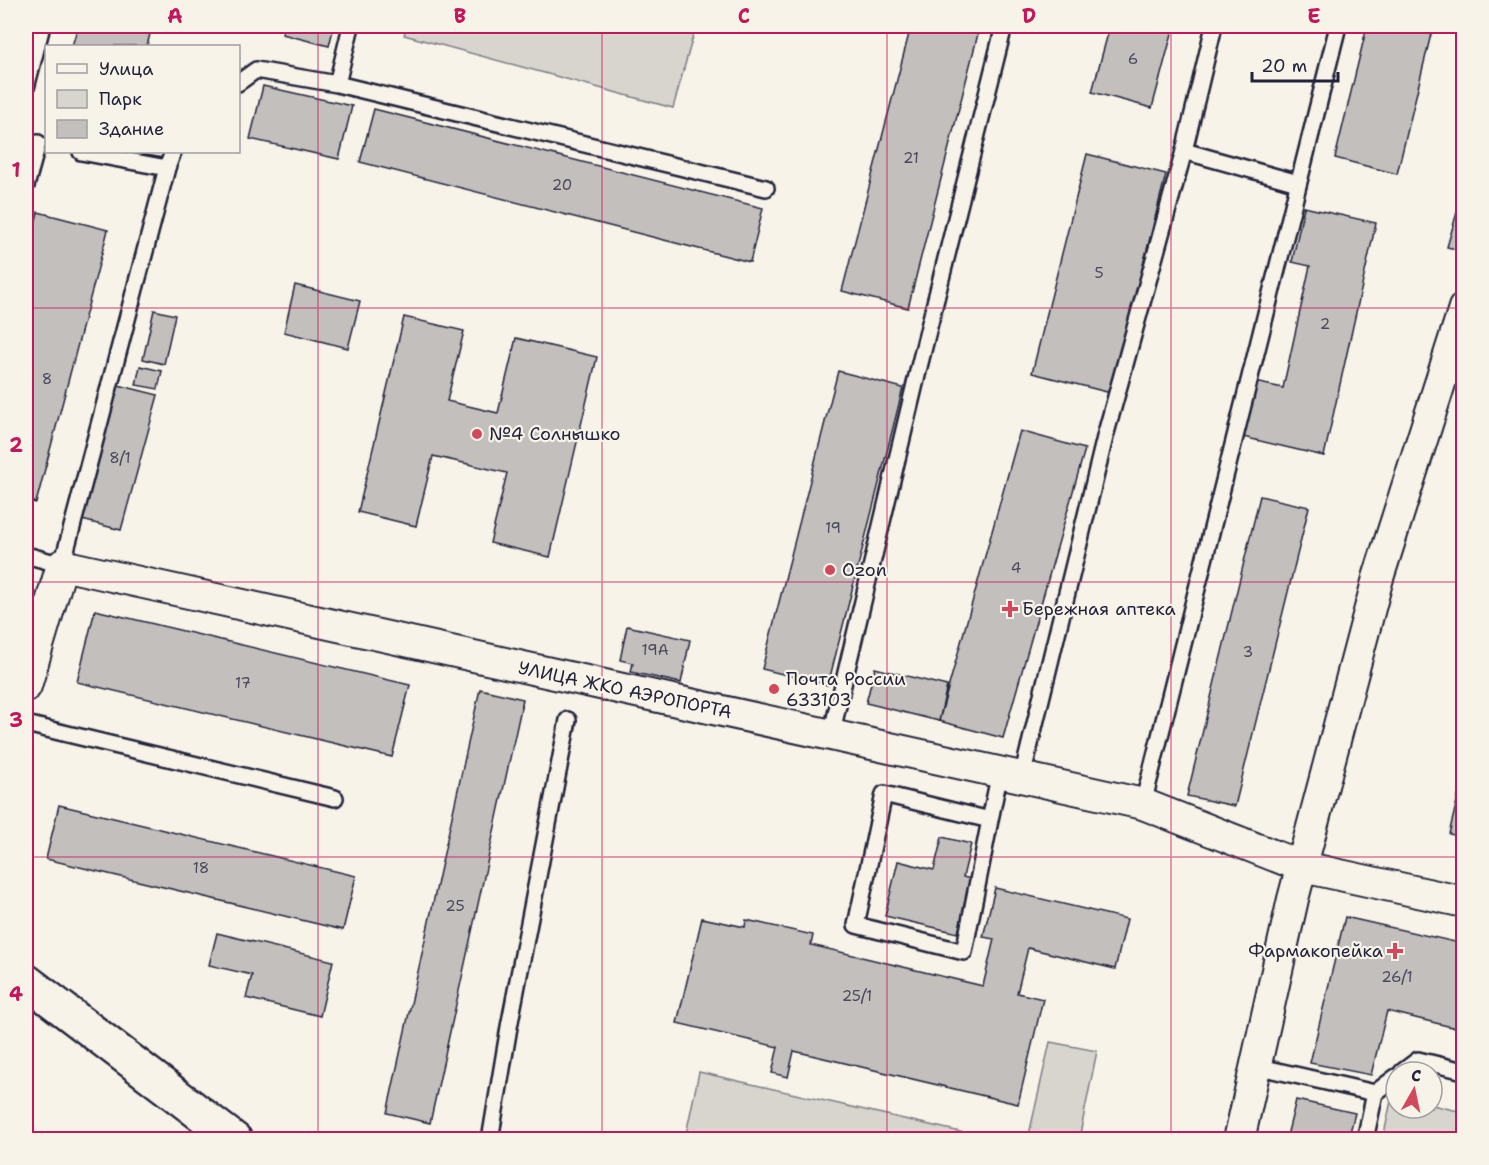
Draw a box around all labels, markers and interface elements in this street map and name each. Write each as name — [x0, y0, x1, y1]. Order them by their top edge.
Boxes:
text: A — [167, 3, 183, 29]
text: B — [454, 3, 466, 29]
text: C — [738, 3, 750, 29]
text: D — [1022, 3, 1036, 29]
text: E — [1307, 3, 1321, 29]
legend — [45, 45, 240, 153]
scale bar — [1252, 45, 1338, 83]
house number: 6 — [1128, 49, 1138, 69]
text: 20 m — [1261, 54, 1307, 78]
text: Улица — [99, 57, 153, 81]
text: Парк — [99, 87, 142, 111]
text: Здание — [99, 117, 164, 141]
house number: 21 — [903, 148, 919, 168]
text: 1 — [11, 157, 21, 183]
house number: 20 — [552, 175, 572, 195]
house number: 5 — [1094, 263, 1104, 283]
house number: 2 — [1320, 314, 1330, 334]
house number: 8 — [42, 369, 52, 389]
place label: №4 Солнышко — [489, 422, 620, 446]
marker: №4 Солнышко — [470, 427, 484, 441]
text: 2 — [9, 432, 23, 458]
house number: 8/1 — [109, 448, 131, 468]
house number: 19 — [825, 518, 841, 538]
place label: Ozon — [842, 558, 887, 582]
house number: 4 — [1011, 558, 1021, 578]
marker: Ozon — [823, 563, 837, 577]
place label: Бережная аптека — [1022, 597, 1176, 621]
marker: Бережная аптека — [1003, 602, 1017, 616]
house number: 19А — [641, 640, 669, 660]
house number: 3 — [1243, 642, 1253, 662]
street label: УЛИЦА ЖКО АЭРОПОРТА — [516, 656, 734, 724]
place label: Почта России 633103 — [786, 667, 906, 712]
house number: 17 — [235, 673, 251, 693]
marker: Почта России 633103 — [767, 682, 781, 696]
text: 3 — [9, 707, 23, 733]
house number: 18 — [193, 858, 209, 878]
house number: 25 — [445, 896, 465, 916]
place label: Фармакопейка — [1248, 939, 1383, 963]
marker: Фармакопейка — [1388, 944, 1402, 958]
house number: 26/1 — [1381, 967, 1413, 987]
text: 4 — [9, 981, 23, 1007]
house number: 25/1 — [842, 986, 872, 1006]
north arrow — [1384, 1060, 1444, 1120]
text: С — [1410, 1065, 1423, 1087]

